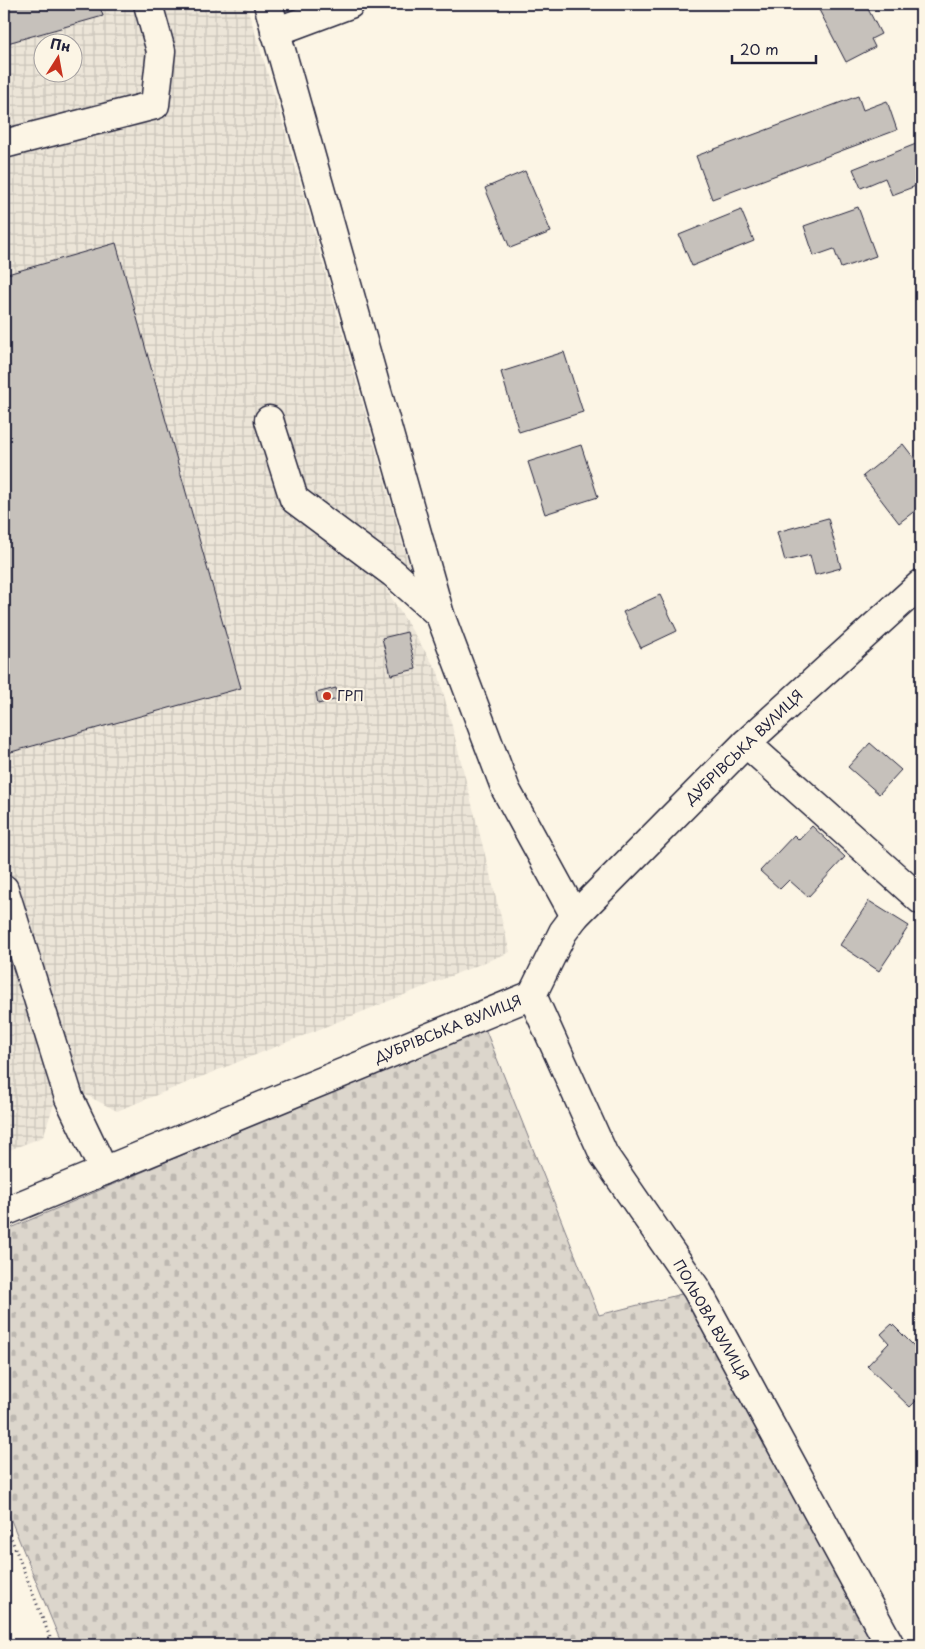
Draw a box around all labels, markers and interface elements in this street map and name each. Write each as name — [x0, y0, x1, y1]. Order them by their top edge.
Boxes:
north arrow — [32, 32, 82, 82]
scale bar — [732, 32, 816, 64]
text: Пн — [49, 33, 73, 57]
text: 20 m — [740, 37, 779, 60]
place label: ГРП — [337, 685, 364, 706]
street label: ДУБРІВСЬКА ВУЛИЦЯ — [679, 685, 807, 809]
marker: ГРП — [321, 690, 333, 702]
street label: ДУБРІВСЬКА ВУЛИЦЯ — [370, 989, 524, 1068]
street label: ПОЛЬОВА ВУЛИЦЯ — [668, 1256, 755, 1384]

